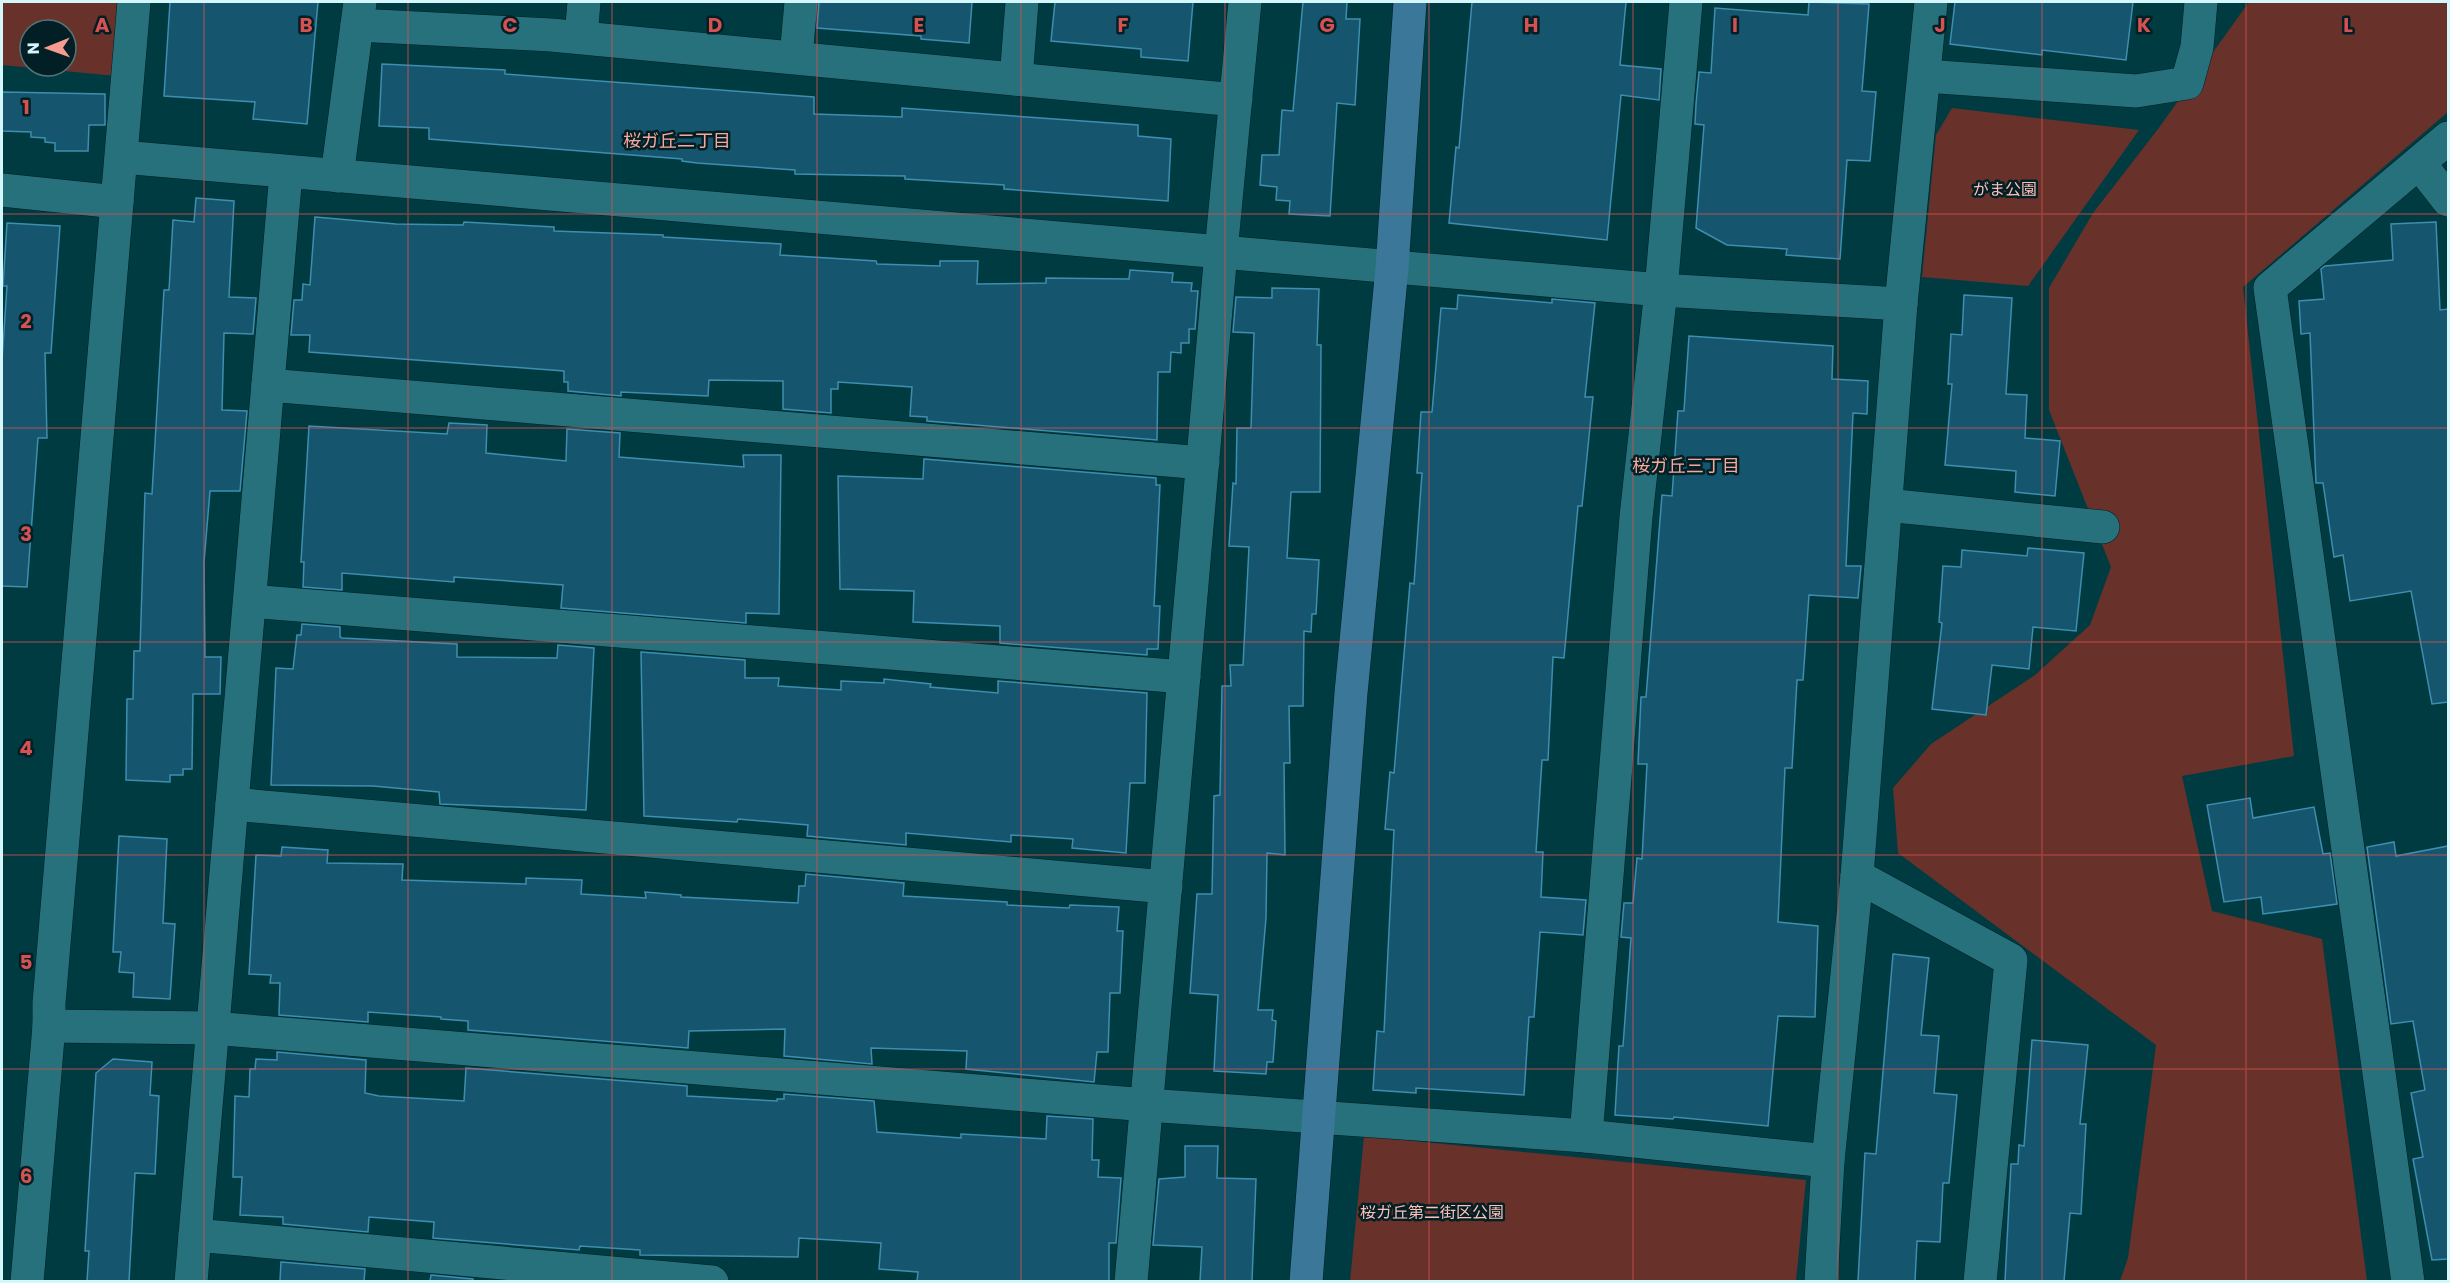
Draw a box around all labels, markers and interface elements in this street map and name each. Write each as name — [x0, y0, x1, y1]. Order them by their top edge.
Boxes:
text: A — [95, 11, 110, 39]
text: B — [299, 11, 313, 39]
text: C — [502, 11, 518, 39]
text: D — [708, 11, 722, 39]
text: E — [914, 11, 924, 39]
text: F — [1118, 11, 1129, 39]
text: G — [1319, 11, 1335, 39]
text: H — [1524, 11, 1538, 39]
text: I — [1732, 11, 1738, 39]
text: J — [1934, 11, 1946, 39]
text: K — [2137, 11, 2151, 39]
text: L — [2343, 11, 2353, 39]
north arrow — [18, 18, 78, 78]
text: N — [22, 42, 45, 54]
text: 1 — [22, 93, 30, 121]
district label: 桜ガ丘二丁目 — [623, 128, 731, 153]
park label: がま公園 — [1973, 178, 2037, 201]
text: 2 — [20, 307, 32, 335]
district label: 桜ガ丘三丁目 — [1632, 453, 1740, 478]
text: 3 — [20, 520, 32, 548]
text: 4 — [19, 734, 33, 762]
text: 5 — [20, 948, 33, 976]
text: 6 — [20, 1162, 32, 1190]
park label: 桜ガ丘第二街区公園 — [1360, 1201, 1504, 1224]

